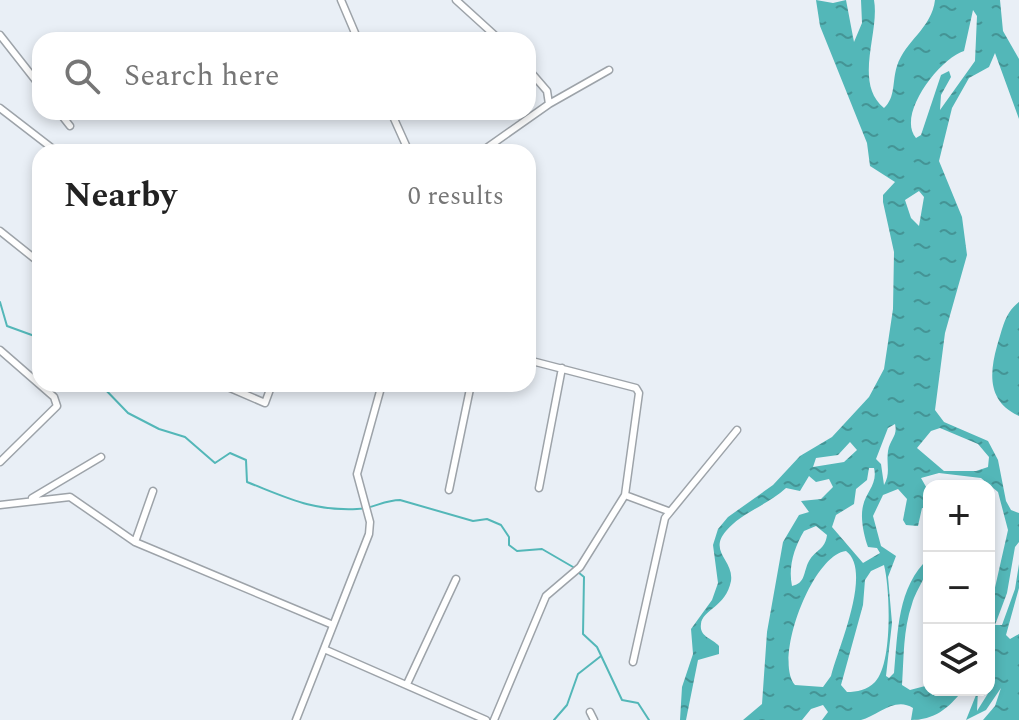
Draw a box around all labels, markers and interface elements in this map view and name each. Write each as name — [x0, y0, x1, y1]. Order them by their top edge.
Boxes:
search box — [32, 32, 536, 120]
text: Search here — [124, 53, 280, 99]
icon: search — [60, 54, 104, 98]
text: Nearby — [64, 170, 177, 222]
text: 0 results — [408, 176, 504, 216]
map controls — [923, 480, 995, 696]
button: + — [923, 480, 995, 552]
button: − — [923, 552, 995, 624]
button: layers — [923, 624, 995, 696]

